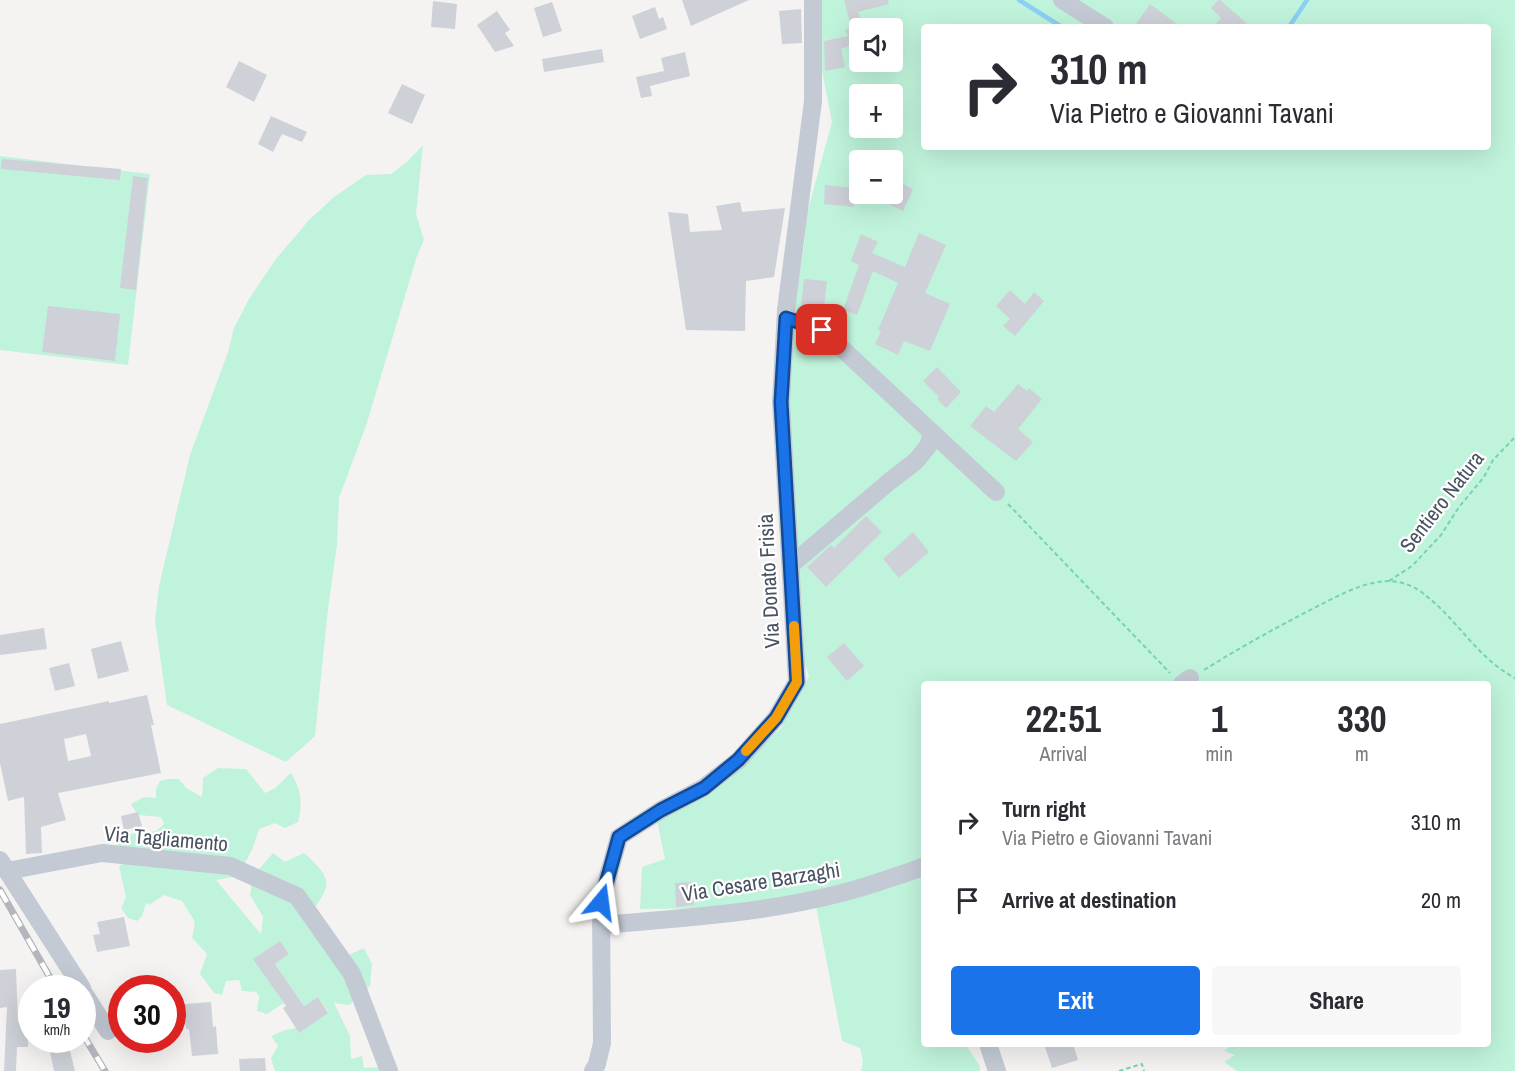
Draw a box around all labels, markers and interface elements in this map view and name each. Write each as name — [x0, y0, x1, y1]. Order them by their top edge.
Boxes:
map controls — [849, 18, 903, 204]
button: sound — [849, 18, 903, 72]
text: 310 m — [1050, 41, 1148, 97]
icon: right — [951, 48, 1029, 126]
button: + — [849, 84, 903, 138]
text: Via Pietro e Giovanni Tavani — [1050, 95, 1334, 131]
button: − — [849, 150, 903, 204]
pin — [796, 304, 847, 355]
icon: arrive — [805, 313, 838, 346]
street label: Sentiero Natura — [1393, 445, 1491, 559]
street label: Via Donato Frisia — [750, 513, 787, 649]
text: 22:51 — [1025, 695, 1101, 743]
text: 1 — [1211, 695, 1227, 743]
text: 330 — [1337, 695, 1387, 743]
text: Arrival — [1040, 740, 1087, 767]
text: min — [1205, 740, 1233, 767]
text: m — [1355, 740, 1369, 767]
text: Turn right — [1002, 794, 1086, 824]
icon: right — [951, 806, 984, 839]
text: 310 m — [1411, 807, 1461, 837]
street label: Via Tagliamento — [103, 819, 229, 858]
text: Via Pietro e Giovanni Tavani — [1002, 824, 1212, 851]
street label: Via Cesare Barzaghi — [680, 855, 842, 908]
position arrow — [569, 870, 633, 934]
icon: arrive — [951, 884, 984, 917]
text: Arrive at destination — [1002, 885, 1176, 915]
text: 20 m — [1421, 885, 1461, 915]
button: Exit — [951, 966, 1200, 1035]
button: Share — [1212, 966, 1461, 1035]
speed limit sign: 30 — [108, 975, 186, 1053]
text: 19 — [43, 987, 71, 1027]
text: km/h — [44, 1019, 70, 1040]

